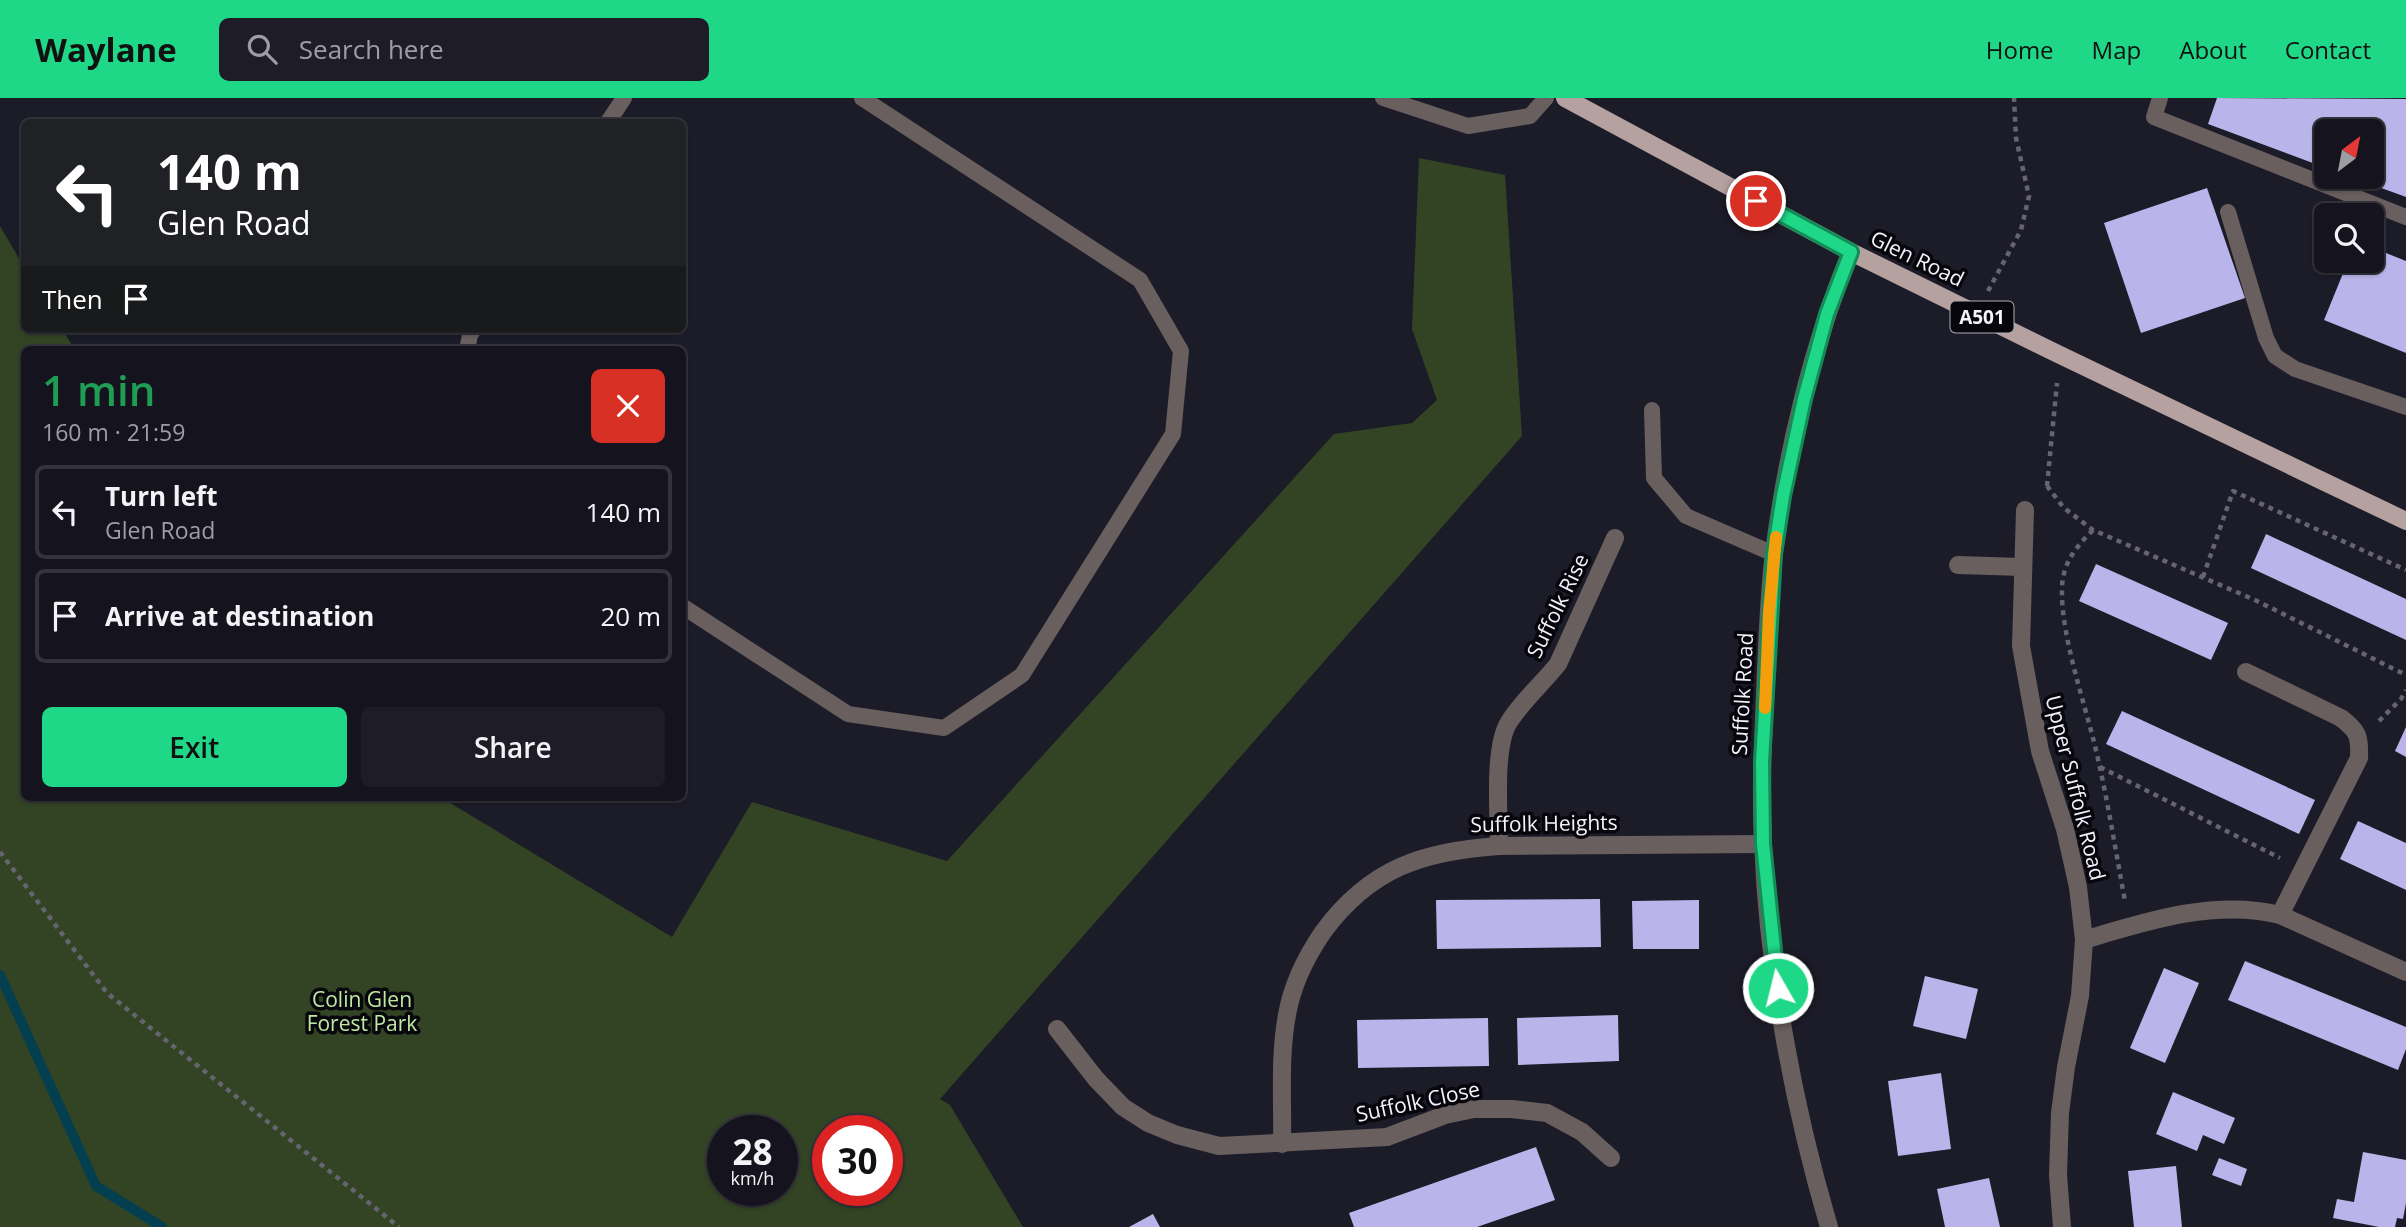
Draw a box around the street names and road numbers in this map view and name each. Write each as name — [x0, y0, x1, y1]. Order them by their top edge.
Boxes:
street label: Glen Road — [1866, 223, 1969, 293]
road number: A501 — [1951, 302, 2014, 332]
street label: Suffolk Rise — [1520, 549, 1594, 662]
street label: Suffolk Road — [1725, 632, 1759, 756]
street label: Upper Suffolk Road — [2039, 692, 2113, 883]
street label: Suffolk Heights — [1470, 808, 1618, 838]
street label: Suffolk Close — [1353, 1074, 1482, 1128]

